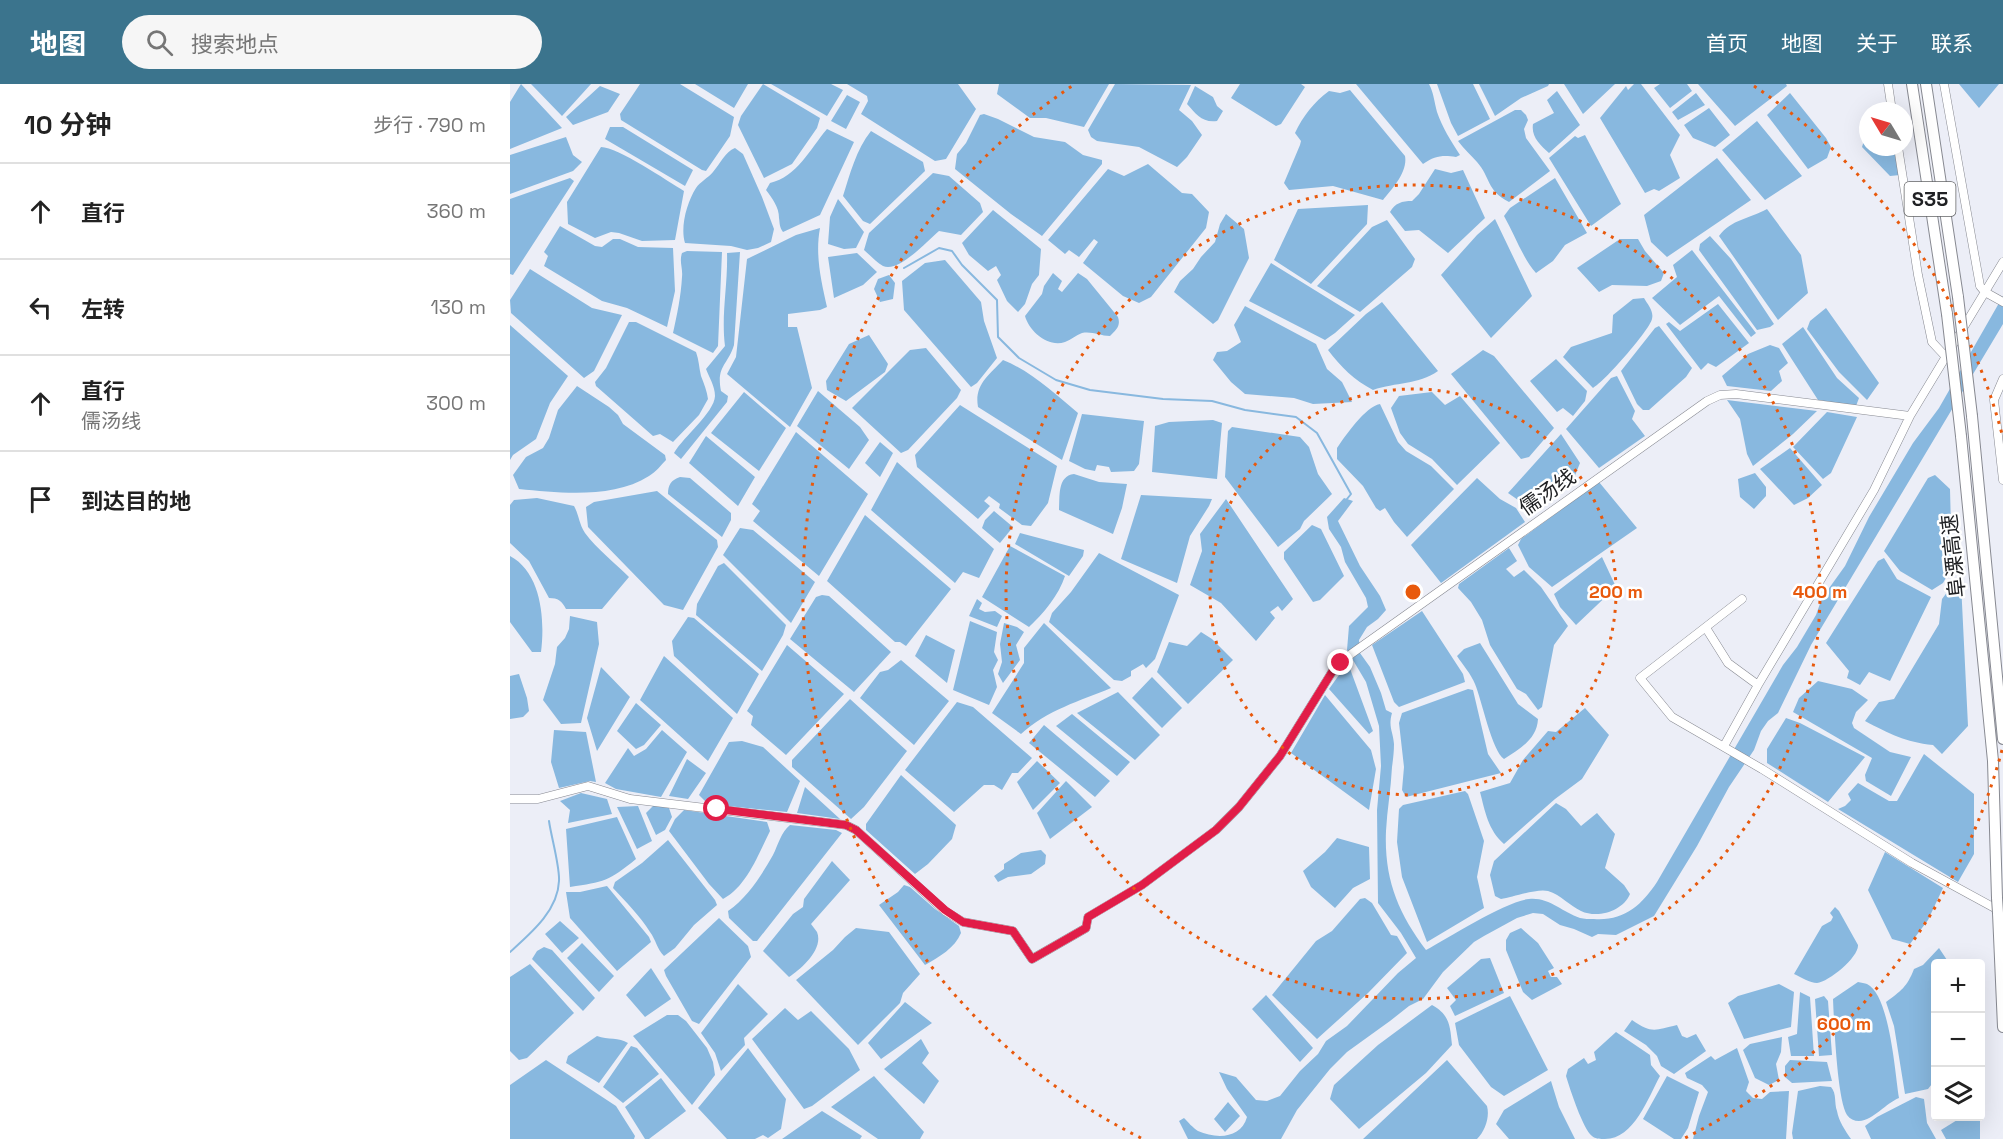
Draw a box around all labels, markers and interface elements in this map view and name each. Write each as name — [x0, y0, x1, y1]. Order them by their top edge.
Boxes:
search box — [122, 15, 542, 69]
text: 地图 — [30, 26, 86, 62]
icon: search — [143, 26, 176, 59]
text: 搜索地点 — [191, 30, 279, 58]
text: 首页 — [1706, 30, 1748, 57]
text: 地图 — [1781, 30, 1823, 57]
text: 关于 — [1856, 30, 1898, 57]
text: 联系 — [1931, 30, 1973, 57]
north arrow — [1859, 102, 1913, 156]
text: 10 分钟 — [24, 108, 111, 142]
text: 步行 · 790 m — [373, 112, 486, 138]
road number: S35 — [1904, 182, 1956, 216]
icon: ahead — [24, 195, 57, 228]
text: 360 m — [427, 198, 486, 224]
text: 直行 — [81, 199, 125, 227]
icon: left — [24, 291, 57, 324]
text: 130 m — [430, 294, 486, 320]
text: 左转 — [81, 295, 125, 323]
text: 直行 — [81, 377, 125, 405]
icon: ahead — [24, 387, 57, 420]
text: 300 m — [426, 390, 486, 416]
text: 儒汤线 — [81, 408, 141, 434]
street label: 儒汤线 — [1513, 463, 1581, 521]
icon: arrive — [24, 483, 57, 516]
text: 到达目的地 — [81, 487, 191, 515]
street label: 阜溧高速 — [1935, 513, 1971, 599]
text: 200 m — [1589, 580, 1643, 603]
text: 400 m — [1793, 580, 1847, 603]
centre of rings — [1403, 582, 1423, 602]
route end — [1327, 649, 1353, 675]
route start — [703, 795, 729, 821]
map controls — [1931, 959, 1985, 1121]
button: + — [1931, 959, 1985, 1013]
text: 600 m — [1817, 1012, 1871, 1035]
button: − — [1931, 1013, 1985, 1067]
button: layers — [1931, 1067, 1985, 1121]

